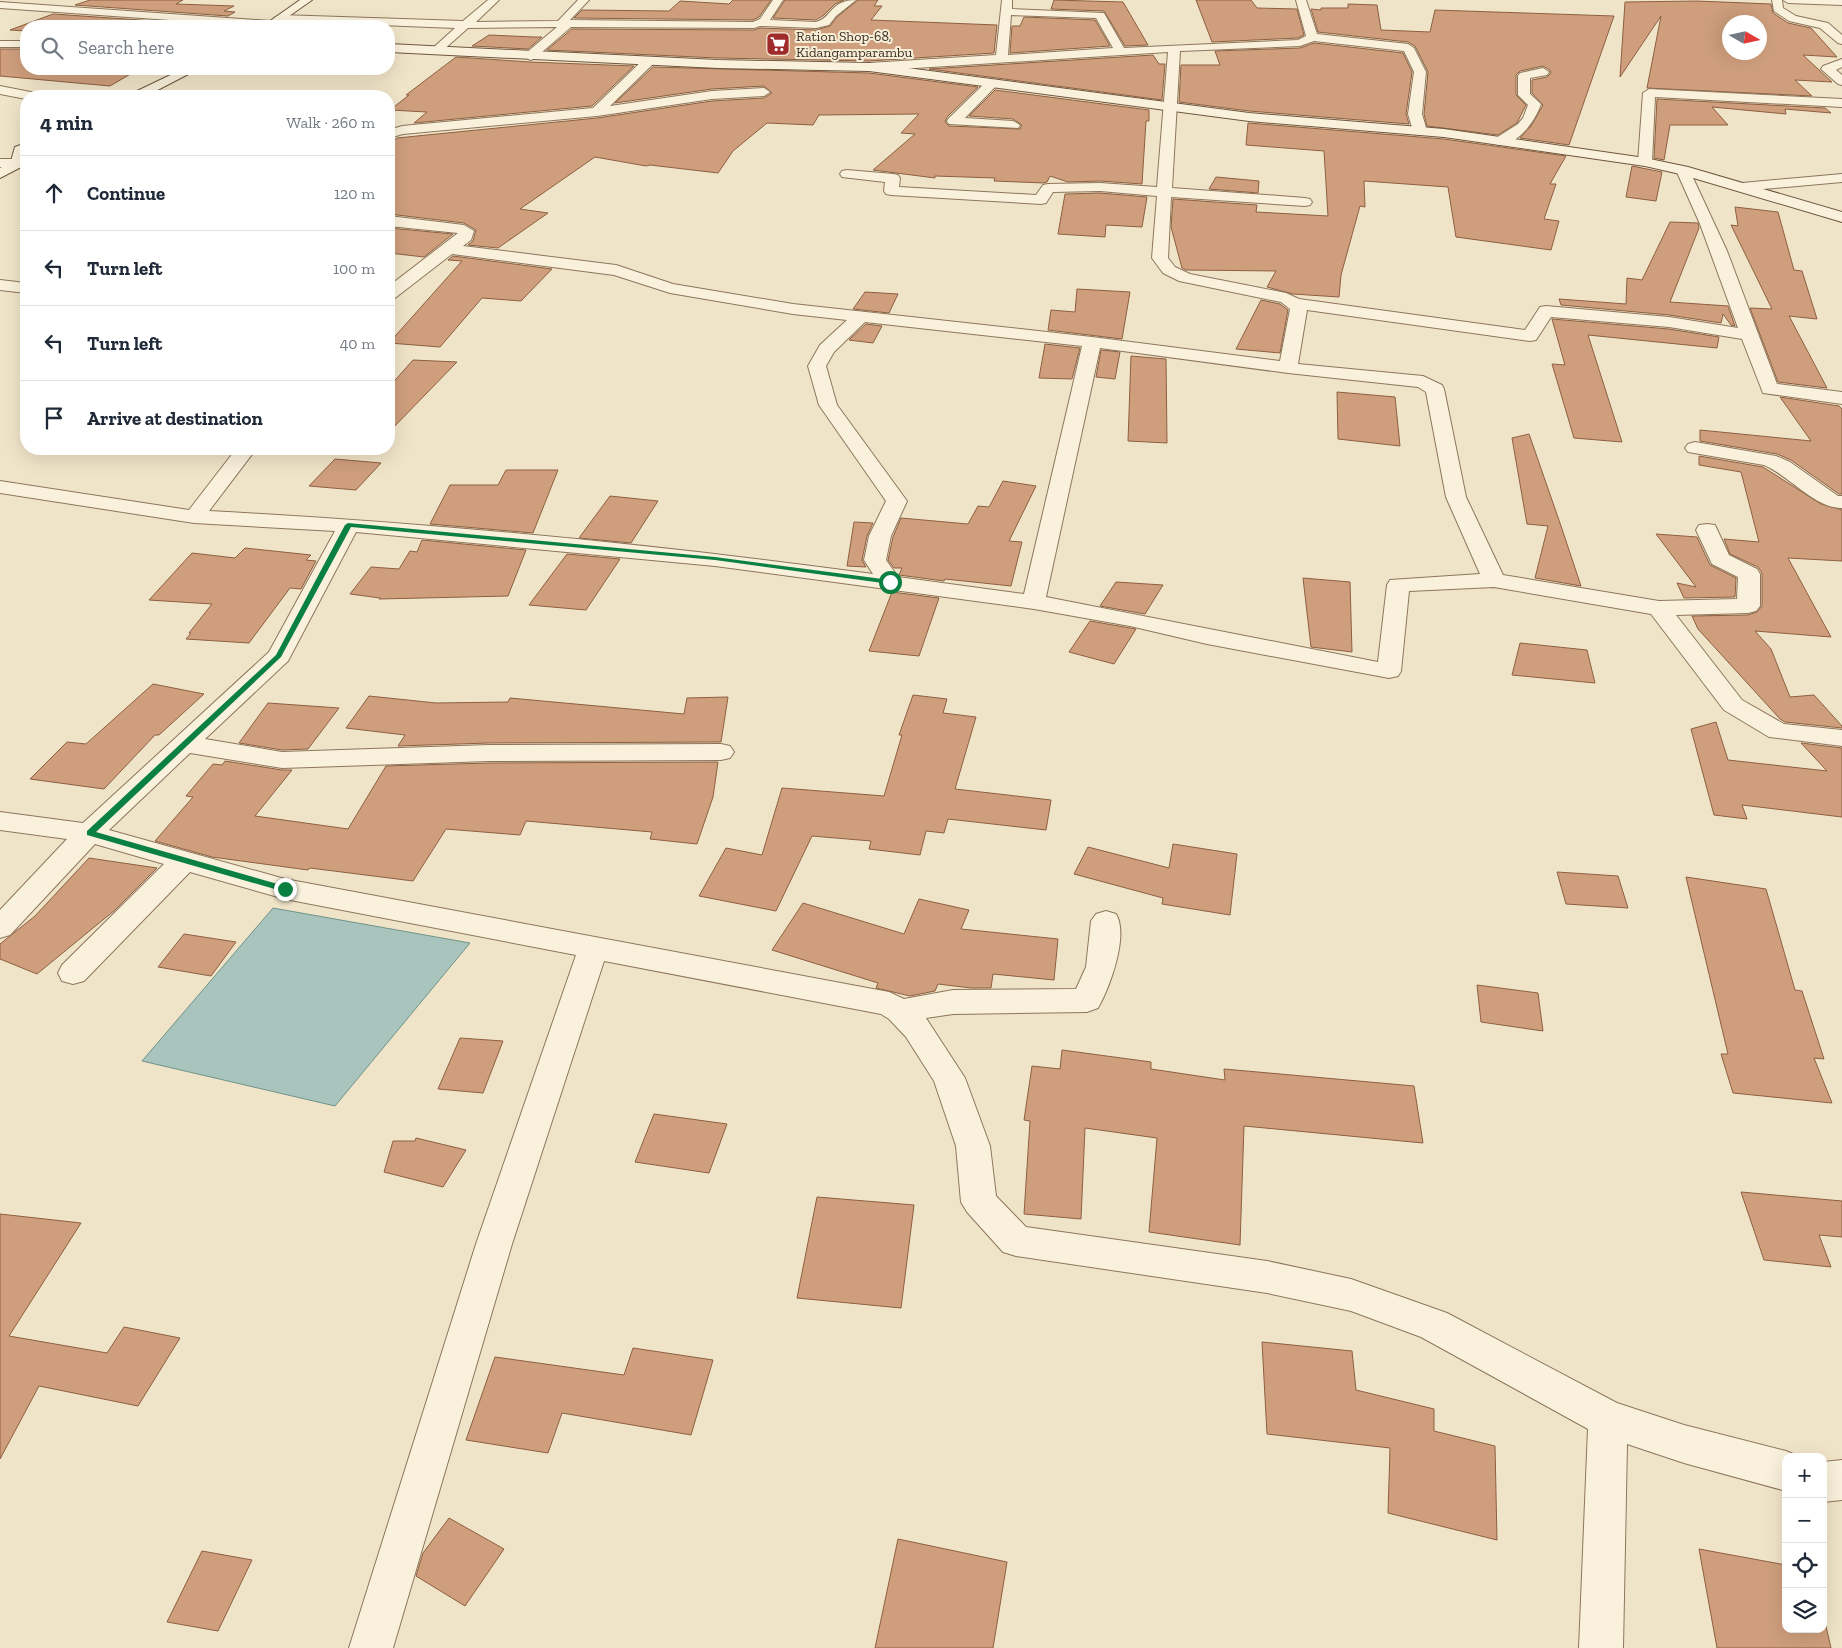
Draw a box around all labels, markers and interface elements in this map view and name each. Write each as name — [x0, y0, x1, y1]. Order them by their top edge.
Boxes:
north arrow — [1722, 15, 1767, 60]
search box — [20, 20, 395, 75]
place label: Ration Shop-68, Kidangamparambu — [796, 28, 913, 61]
supermarket icon: Ration Shop-68, Kidangamparambu — [765, 31, 791, 57]
icon: search — [38, 34, 66, 62]
text: Search here — [78, 36, 174, 59]
text: 4 min — [40, 110, 93, 135]
text: Walk · 260 m — [286, 113, 375, 132]
icon: ahead — [40, 179, 68, 207]
text: Continue — [87, 182, 165, 205]
text: 120 m — [334, 184, 375, 203]
icon: left — [40, 254, 68, 282]
text: Turn left — [87, 257, 162, 280]
text: 100 m — [333, 259, 375, 278]
icon: left — [40, 329, 68, 357]
text: Turn left — [87, 332, 162, 355]
text: 40 m — [340, 334, 375, 353]
icon: arrive — [40, 404, 68, 432]
text: Arrive at destination — [87, 407, 263, 430]
route start — [879, 571, 902, 594]
route end — [274, 878, 297, 901]
map controls — [1782, 1453, 1827, 1633]
button: + — [1782, 1453, 1827, 1498]
button: − — [1782, 1498, 1827, 1543]
button: locate — [1782, 1543, 1827, 1588]
button: layers — [1782, 1588, 1827, 1633]

